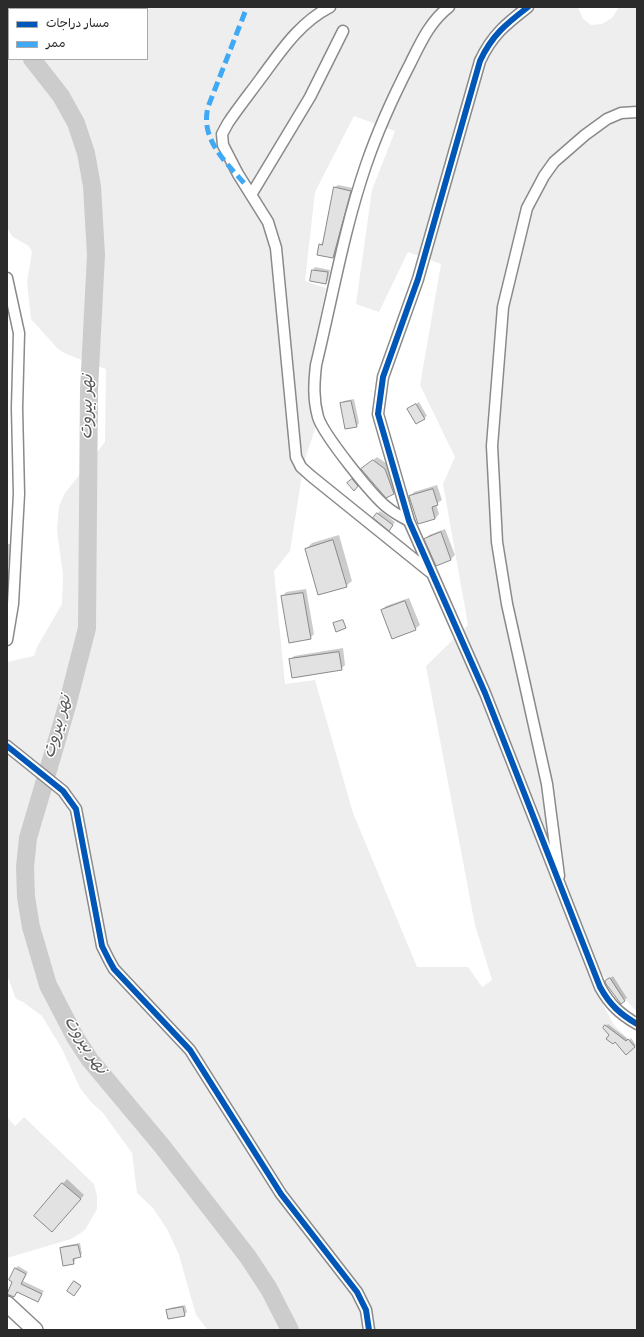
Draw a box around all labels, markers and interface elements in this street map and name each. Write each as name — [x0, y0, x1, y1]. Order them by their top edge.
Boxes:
legend — [8, 8, 148, 60]
text: مسار دراجات — [46, 15, 109, 33]
text: ممر — [46, 35, 65, 53]
water label: نهر بيروت — [78, 374, 100, 440]
water label: نهر بيروت — [40, 693, 78, 761]
water label: نهر بيروت — [58, 1013, 110, 1079]

